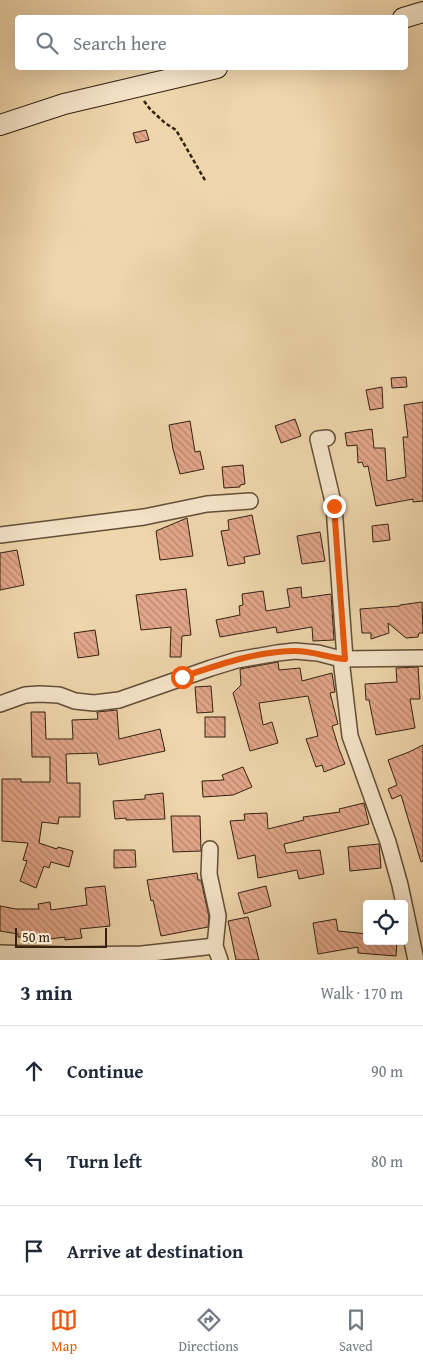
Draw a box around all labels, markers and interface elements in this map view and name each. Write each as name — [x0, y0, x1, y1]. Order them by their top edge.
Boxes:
search box — [15, 15, 408, 70]
icon: search — [33, 29, 61, 57]
text: Search here — [73, 29, 167, 57]
route end — [323, 495, 346, 518]
route start — [171, 666, 194, 689]
map controls — [363, 900, 408, 945]
button: locate — [363, 900, 408, 945]
scale bar — [15, 925, 108, 948]
text: 50 m — [22, 927, 50, 947]
text: 3 min — [20, 977, 72, 1008]
text: Walk · 170 m — [320, 981, 403, 1005]
icon: ahead — [20, 1057, 48, 1085]
text: Continue — [67, 1057, 144, 1085]
text: 90 m — [371, 1059, 403, 1083]
icon: left — [20, 1147, 48, 1175]
text: Turn left — [67, 1147, 142, 1175]
text: 80 m — [371, 1149, 403, 1173]
icon: arrive — [20, 1237, 48, 1265]
text: Arrive at destination — [67, 1237, 243, 1265]
tab: Map — [50, 1306, 78, 1356]
tab: Directions — [178, 1306, 239, 1356]
tab: Saved — [339, 1306, 373, 1356]

